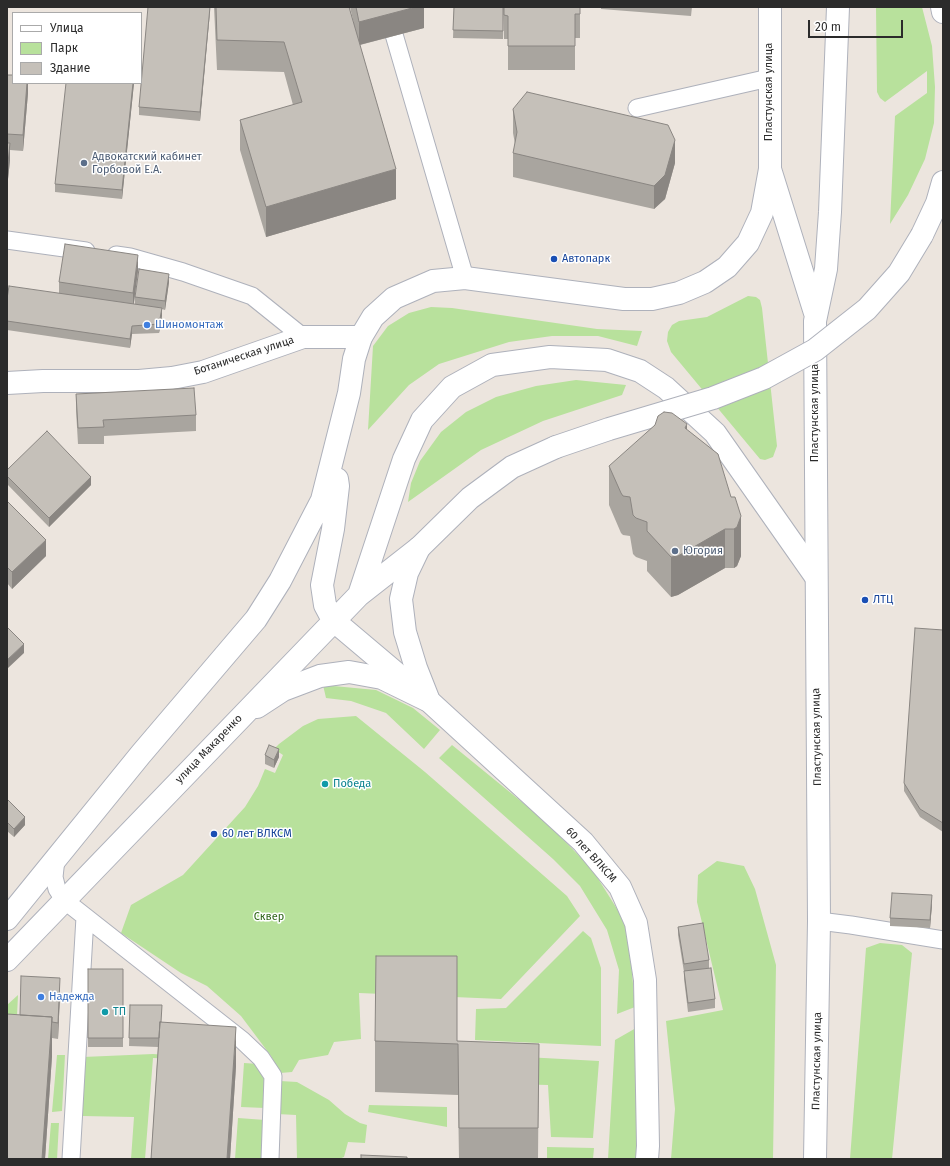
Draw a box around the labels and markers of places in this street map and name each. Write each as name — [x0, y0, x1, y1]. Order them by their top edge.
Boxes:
place label: Адвокатский кабинет Горбовой Е.А. — [92, 150, 202, 176]
marker: Адвокатский кабинет Горбовой Е.А. — [79, 158, 89, 168]
place label: Автопарк — [562, 252, 610, 266]
marker: Автопарк — [549, 254, 559, 264]
place label: Шиномонтаж — [155, 318, 223, 332]
marker: Шиномонтаж — [142, 320, 152, 330]
place label: Югория — [683, 544, 723, 558]
marker: Югория — [670, 546, 680, 556]
place label: ЛТЦ — [873, 593, 893, 607]
marker: ЛТЦ — [860, 595, 870, 605]
place label: Победа — [333, 777, 371, 791]
marker: Победа — [320, 779, 330, 789]
place label: 60 лет ВЛКСМ — [222, 827, 292, 841]
marker: 60 лет ВЛКСМ — [209, 829, 219, 839]
place label: Надежда — [49, 990, 95, 1004]
marker: Надежда — [36, 992, 46, 1002]
place label: ТП — [113, 1005, 126, 1019]
marker: ТП — [100, 1007, 110, 1017]

